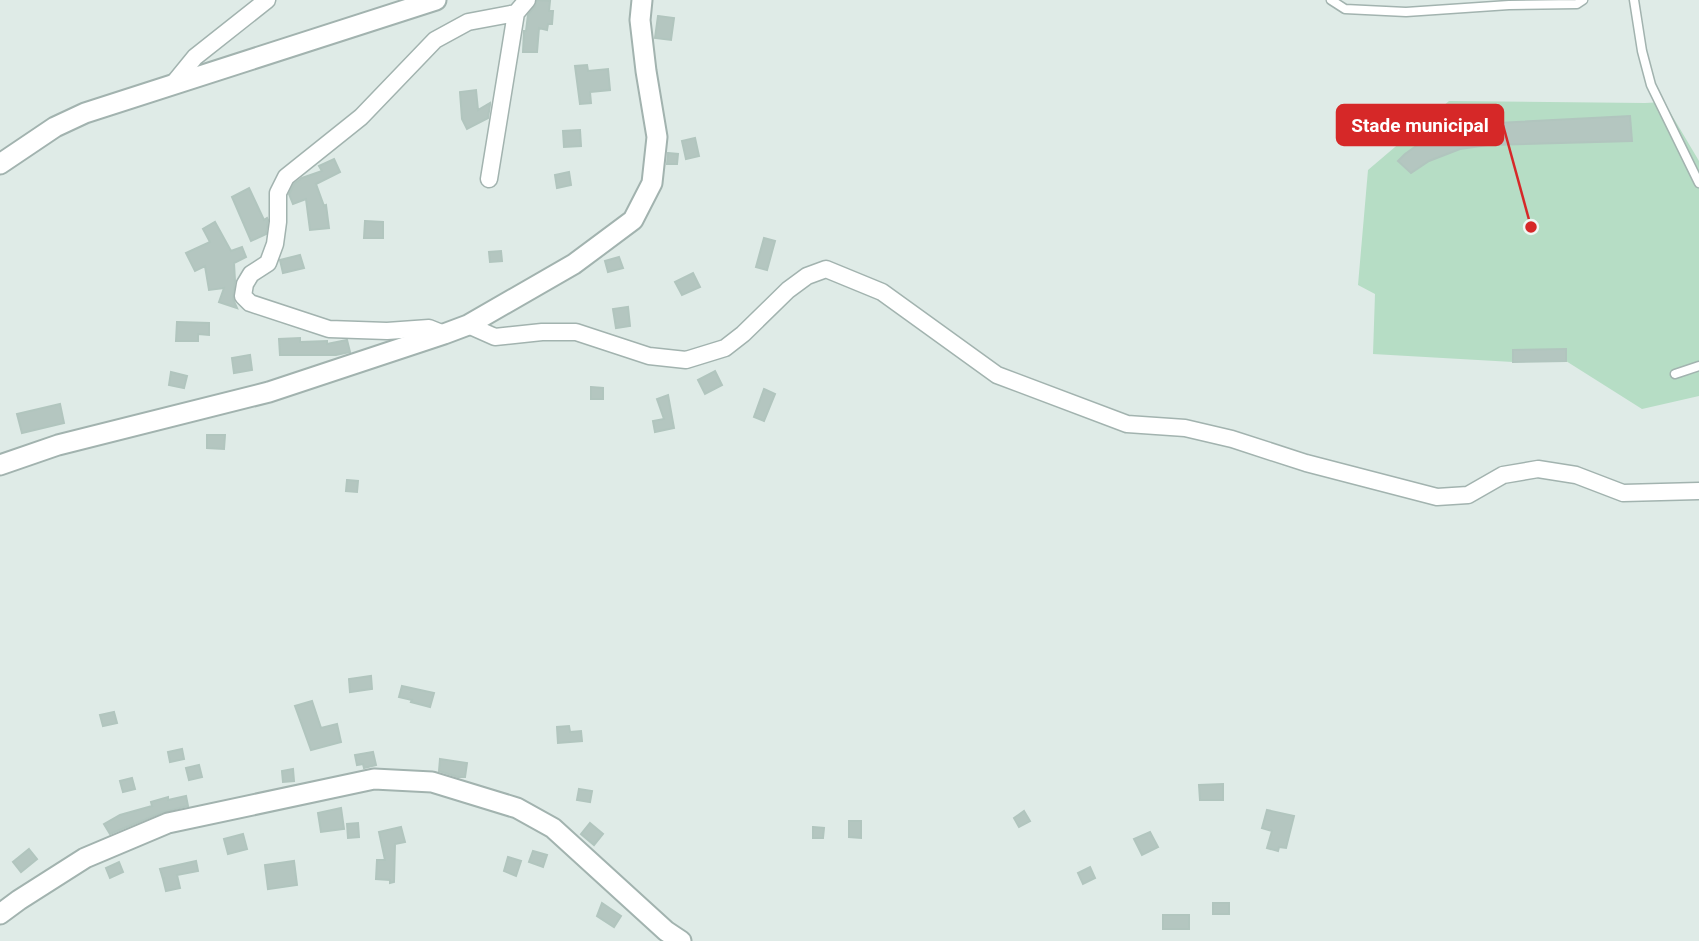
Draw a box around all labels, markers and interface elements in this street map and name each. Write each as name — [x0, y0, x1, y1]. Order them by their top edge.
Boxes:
callout: Stade municipal — [1337, 105, 1503, 145]
text: Stade municipal — [1351, 114, 1489, 137]

